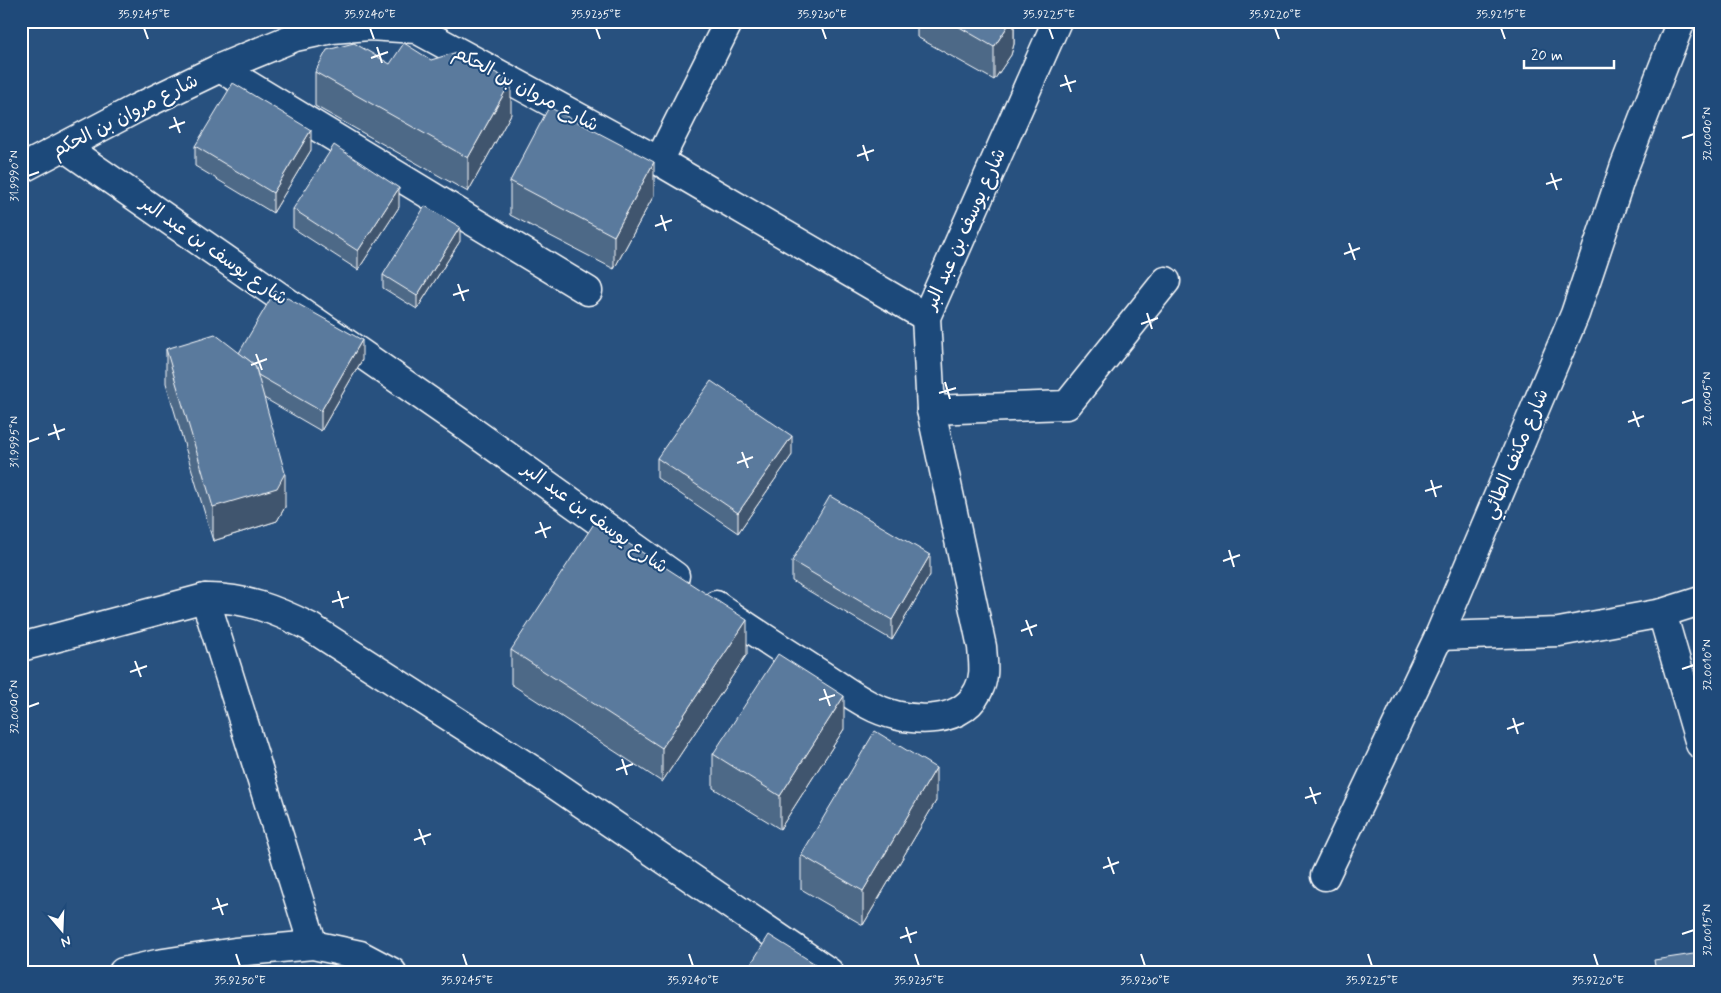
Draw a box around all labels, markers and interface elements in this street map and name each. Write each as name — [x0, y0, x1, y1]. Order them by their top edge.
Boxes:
text: 35.9245°E — [118, 7, 170, 23]
text: 35.9240°E — [344, 7, 396, 23]
text: 35.9235°E — [571, 7, 621, 23]
text: 35.9230°E — [797, 7, 847, 23]
text: 35.9225°E — [1023, 7, 1075, 23]
text: 35.9220°E — [1249, 7, 1301, 23]
text: 35.9215°E — [1476, 7, 1526, 23]
scale bar — [1524, 38, 1614, 70]
street label: شارع مروان بن الحكم — [449, 40, 603, 139]
text: 20 m — [1531, 46, 1563, 66]
street label: شارع مروان بن الحكم — [48, 68, 203, 165]
text: 32.0000°N — [1700, 107, 1716, 161]
street label: شارع يوسف بن عبد البر — [917, 144, 1012, 316]
text: 31.9990°N — [7, 150, 23, 202]
street label: شارع يوسف بن عبد البر — [134, 190, 293, 311]
text: 32.0005°N — [1700, 372, 1716, 426]
street label: شارع مكنف الطائي — [1477, 385, 1557, 524]
text: 31.9995°N — [7, 416, 23, 468]
street label: شارع يوسف بن عبد البر — [516, 455, 673, 579]
text: 32.0010°N — [1700, 639, 1716, 691]
text: 32.0000°N — [7, 680, 23, 734]
text: 32.0015°N — [1700, 904, 1716, 956]
north arrow — [38, 906, 88, 956]
text: N — [59, 931, 73, 951]
text: 35.9250°E — [214, 973, 266, 989]
text: 35.9245°E — [441, 973, 493, 989]
text: 35.9240°E — [667, 973, 719, 989]
text: 35.9235°E — [894, 973, 944, 989]
text: 35.9230°E — [1120, 973, 1170, 989]
text: 35.9225°E — [1346, 973, 1398, 989]
text: 35.9220°E — [1572, 973, 1624, 989]

